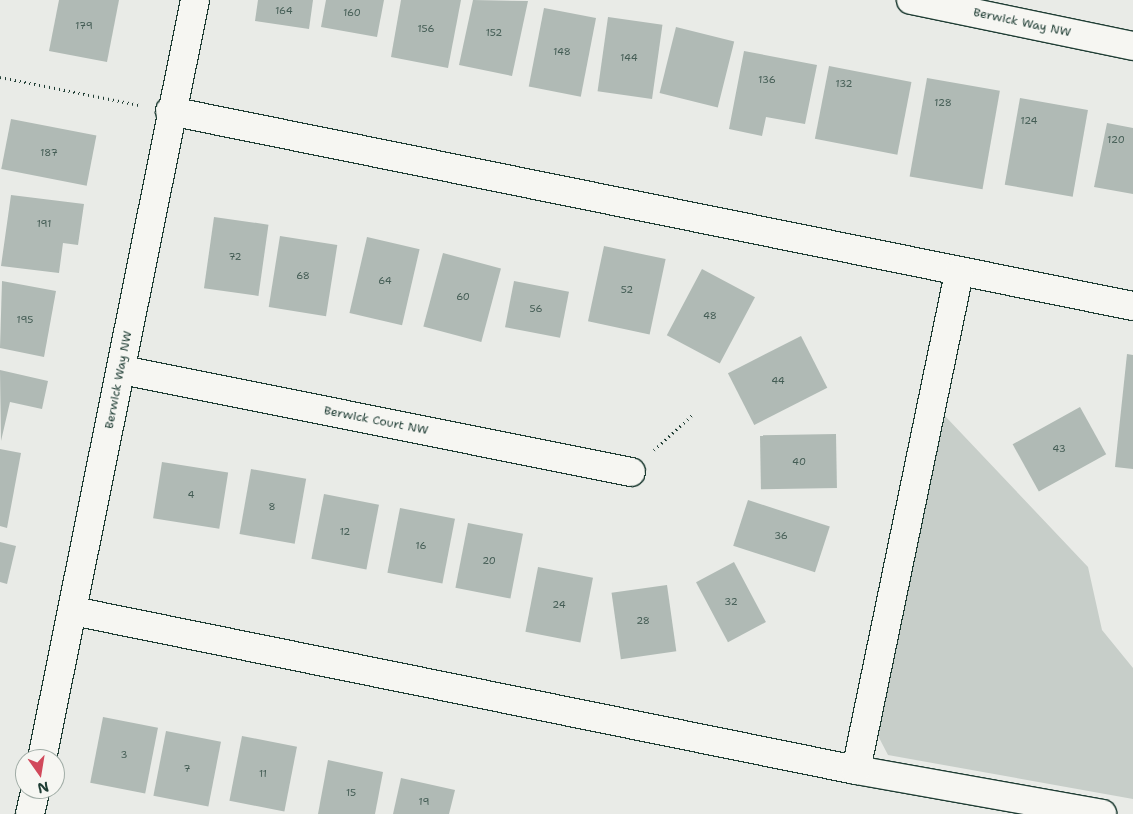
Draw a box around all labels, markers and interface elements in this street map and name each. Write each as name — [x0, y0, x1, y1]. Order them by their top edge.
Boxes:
house number: 164 — [275, 5, 293, 17]
street label: Berwick Way NW — [972, 6, 1072, 40]
house number: 160 — [343, 7, 361, 19]
house number: 179 — [75, 20, 93, 32]
house number: 156 — [418, 23, 434, 35]
house number: 152 — [486, 27, 502, 39]
house number: 148 — [553, 46, 571, 58]
house number: 144 — [620, 52, 638, 64]
house number: 136 — [758, 74, 776, 86]
house number: 132 — [835, 78, 853, 90]
house number: 128 — [934, 97, 952, 109]
house number: 124 — [1020, 115, 1038, 127]
house number: 120 — [1107, 134, 1125, 146]
house number: 187 — [40, 147, 58, 159]
house number: 191 — [37, 218, 51, 230]
house number: 72 — [228, 251, 242, 263]
house number: 68 — [296, 270, 310, 282]
house number: 64 — [378, 275, 392, 287]
house number: 52 — [621, 284, 633, 296]
house number: 60 — [456, 291, 470, 303]
house number: 56 — [530, 303, 542, 315]
house number: 48 — [703, 310, 717, 322]
house number: 195 — [17, 314, 33, 326]
street label: Berwick Way NW — [102, 330, 136, 430]
house number: 44 — [771, 375, 785, 387]
street label: Berwick Court NW — [323, 404, 429, 438]
house number: 43 — [1052, 443, 1066, 455]
house number: 40 — [792, 456, 806, 468]
house number: 4 — [188, 489, 194, 501]
house number: 8 — [269, 501, 275, 513]
house number: 12 — [340, 526, 350, 538]
house number: 36 — [774, 530, 788, 542]
house number: 16 — [416, 540, 426, 552]
house number: 20 — [482, 555, 496, 567]
house number: 32 — [724, 596, 738, 608]
house number: 24 — [552, 599, 566, 611]
house number: 28 — [636, 615, 650, 627]
north arrow — [15, 749, 65, 799]
house number: 3 — [121, 749, 127, 761]
house number: 7 — [184, 763, 190, 775]
house number: 11 — [259, 768, 267, 780]
text: N — [36, 778, 51, 798]
house number: 15 — [346, 787, 356, 799]
house number: 19 — [419, 796, 429, 808]

